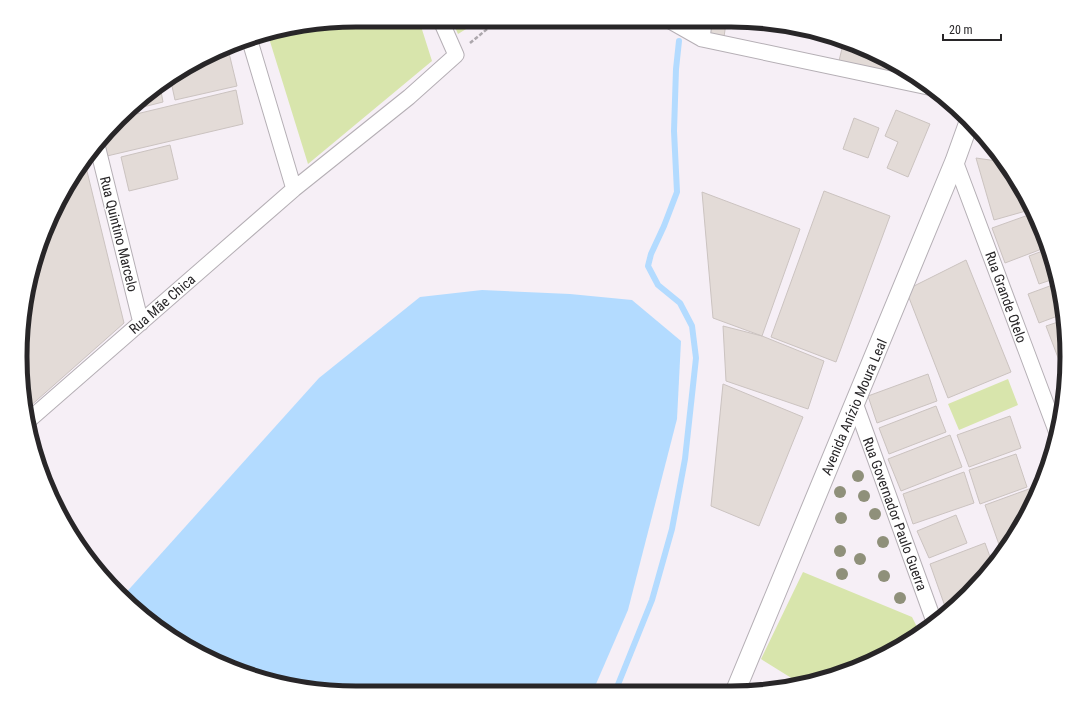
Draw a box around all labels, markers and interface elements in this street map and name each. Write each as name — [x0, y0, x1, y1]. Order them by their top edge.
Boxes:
scale bar — [943, 16, 1001, 42]
text: 20 m — [949, 23, 973, 37]
street label: Rua Quintino Marcelo — [97, 175, 141, 293]
street label: Rua Grande Otelo — [982, 249, 1030, 345]
street label: Rua Mãe Chica — [126, 271, 198, 337]
street label: Avenida Anízio Moura Leal — [818, 337, 890, 477]
street label: Rua Governador Paulo Guerra — [860, 435, 930, 593]

